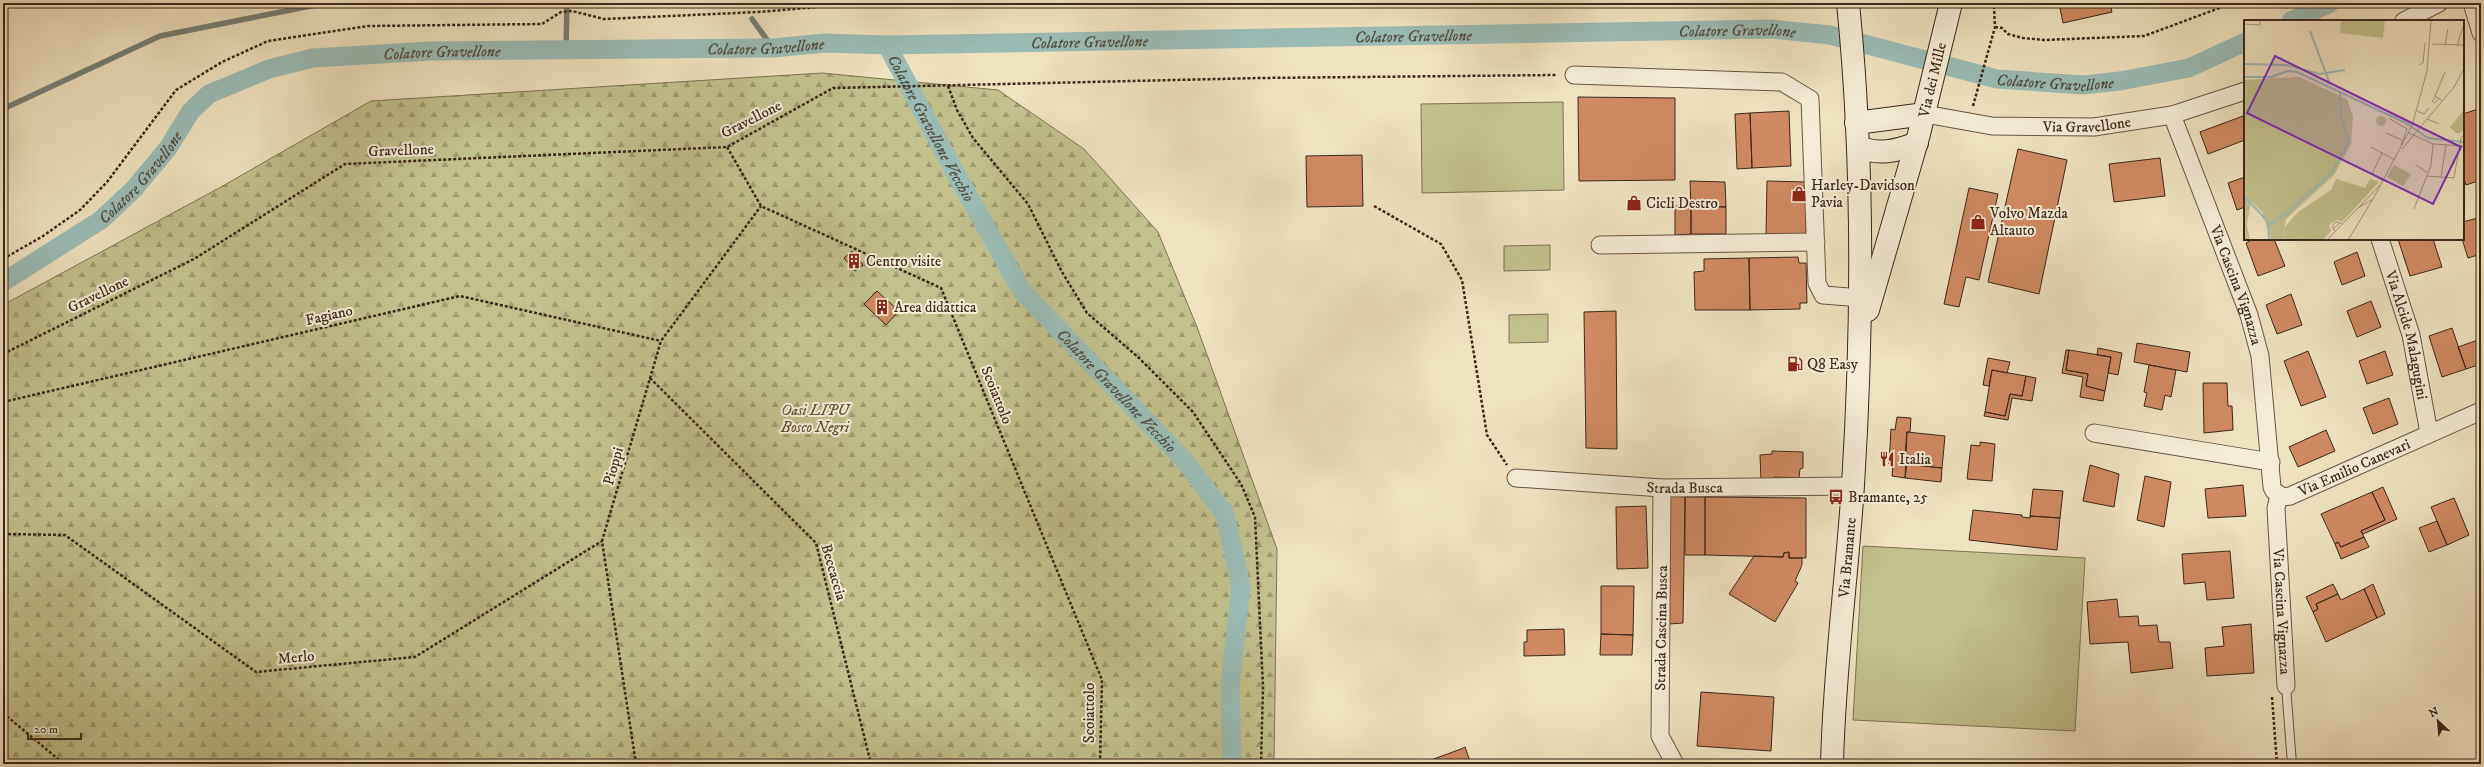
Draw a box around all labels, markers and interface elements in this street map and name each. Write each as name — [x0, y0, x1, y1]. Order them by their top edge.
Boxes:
water label: Colatore Gravellone — [1678, 20, 1797, 43]
inset map — [2244, 20, 2464, 240]
water label: Colatore Gravellone — [1354, 25, 1473, 48]
water label: Colatore Gravellone — [1030, 31, 1149, 53]
water label: Colatore Gravellone — [707, 34, 826, 60]
water label: Colatore Gravellone — [382, 41, 501, 65]
street label: Via dei Mille — [1914, 41, 1951, 120]
water label: Colatore Gravellone Vecchio — [883, 51, 979, 205]
water label: Colatore Gravellone — [1996, 70, 2115, 96]
street label: Gravellone — [718, 96, 785, 143]
street label: Via Gravellone — [2042, 112, 2132, 137]
water label: Colatore Gravellone — [94, 127, 187, 228]
street label: Gravellone — [368, 140, 434, 161]
place label: Harley-Davidson Pavia — [1811, 176, 1915, 212]
shop icon: Harley-Davidson Pavia — [1790, 185, 1808, 203]
shop icon: Cicli Destro — [1625, 194, 1643, 212]
place label: Cicli Destro — [1646, 194, 1718, 213]
place label: Volvo Mazda Altauto — [1989, 204, 2068, 240]
shop icon: Volvo Mazda Altauto — [1969, 213, 1987, 231]
street label: Via Cascina Vignazza — [2205, 222, 2266, 348]
building icon: Centro visite — [845, 252, 863, 270]
place label: Centro visite — [866, 252, 941, 271]
street label: Via Alcide Malagugini — [2381, 267, 2432, 401]
street label: Gravellone — [65, 272, 132, 317]
building icon: Area didattica — [873, 298, 891, 316]
place label: Area didattica — [894, 298, 977, 317]
street label: Fagiano — [304, 301, 355, 330]
water label: Colatore Gravellone Vecchio — [1052, 325, 1181, 457]
fuel station icon: Q8 Easy — [1786, 355, 1804, 373]
place label: Q8 Easy — [1807, 355, 1859, 374]
street label: Scoiattolo — [976, 364, 1017, 427]
park label: Oasi LIPU Bosco Negri — [780, 401, 852, 437]
street label: Via Emilio Canevari — [2295, 435, 2413, 501]
street label: Pioppi — [599, 445, 628, 487]
restaurant icon: Italia — [1878, 450, 1896, 468]
place label: Italia — [1899, 450, 1931, 469]
street label: Strada Busca — [1646, 478, 1724, 498]
bus stop icon: Bramante, 25 — [1827, 488, 1845, 506]
place label: Bramante, 25 — [1848, 488, 1928, 507]
street label: Via Bramante — [1834, 517, 1861, 600]
street label: Beccaccia — [816, 542, 851, 603]
street label: Via Cascina Vignazza — [2268, 547, 2294, 676]
street label: Strada Cascina Busca — [1651, 565, 1672, 691]
street label: Merlo — [277, 646, 315, 669]
street label: Scoiattolo — [1080, 683, 1099, 743]
north arrow — [2418, 701, 2458, 741]
text: N — [2427, 705, 2441, 721]
scale bar — [28, 715, 81, 741]
text: 20 m — [34, 722, 58, 737]

